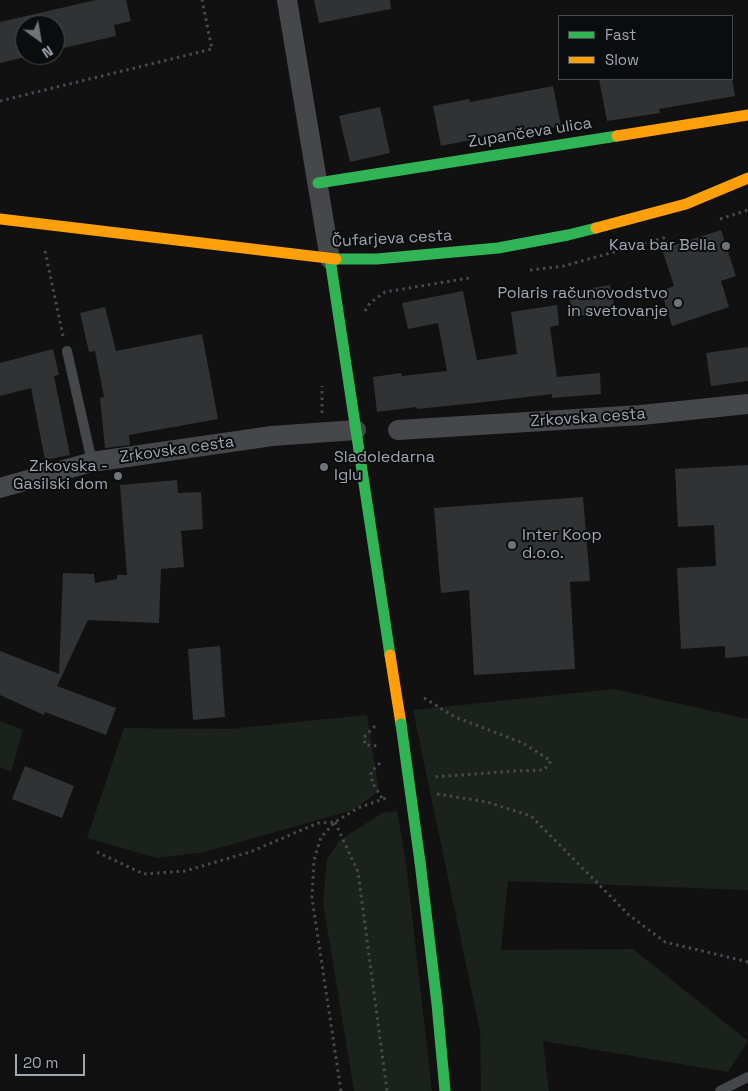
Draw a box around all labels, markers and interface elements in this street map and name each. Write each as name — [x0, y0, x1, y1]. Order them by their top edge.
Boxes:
north arrow — [15, 15, 65, 65]
legend — [558, 15, 733, 80]
text: Fast — [605, 25, 636, 44]
text: N — [39, 42, 56, 62]
text: Slow — [605, 50, 639, 69]
street label: Zupančeva ulica — [467, 114, 593, 152]
street label: Čufarjeva cesta — [331, 226, 453, 252]
place label: Kava bar Bella — [609, 236, 716, 256]
marker: Kava bar Bella — [720, 240, 732, 252]
place label: Polaris računovodstvo in svetovanje — [497, 284, 668, 322]
marker: Polaris računovodstvo in svetovanje — [672, 297, 684, 309]
street label: Zrkovska cesta — [530, 404, 646, 432]
street label: Zrkovska cesta — [119, 432, 235, 468]
place label: Sladoledarna Iglu — [334, 448, 435, 486]
place label: Zrkovska - Gasilski dom — [13, 457, 108, 495]
marker: Sladoledarna Iglu — [318, 461, 330, 473]
marker: Zrkovska - Gasilski dom — [112, 470, 124, 482]
place label: Inter Koop d.o.o. — [522, 526, 602, 564]
marker: Inter Koop d.o.o. — [506, 539, 518, 551]
scale bar — [18, 1044, 88, 1076]
text: 20 m — [23, 1053, 58, 1072]

